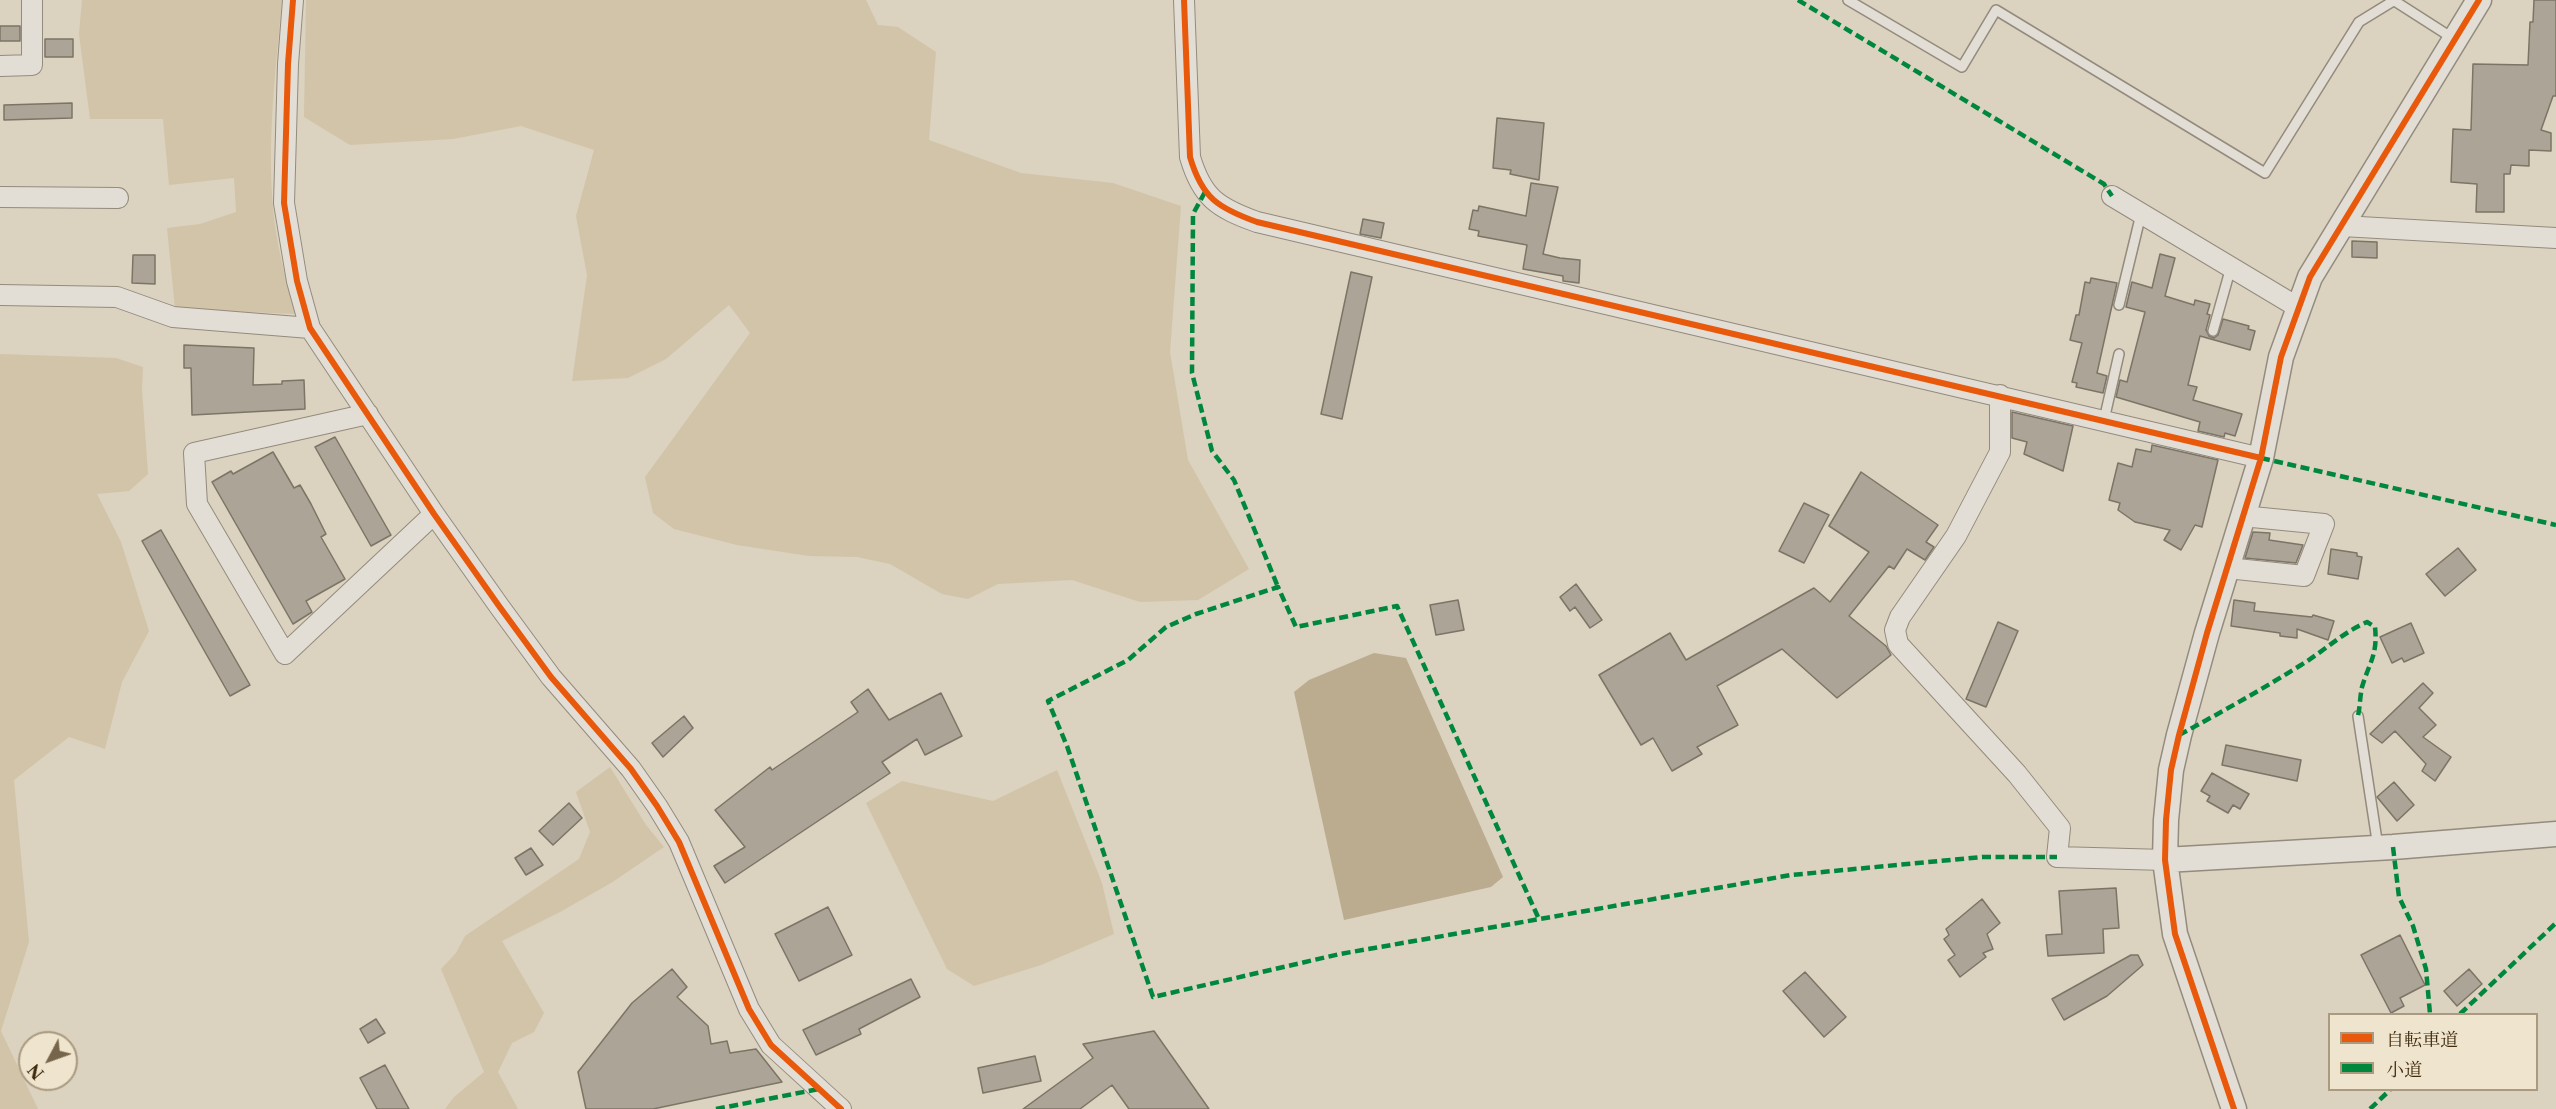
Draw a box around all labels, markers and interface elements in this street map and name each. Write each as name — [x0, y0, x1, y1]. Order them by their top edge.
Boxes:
legend — [2328, 1013, 2538, 1091]
text: 自転車道 — [2386, 1029, 2458, 1051]
north arrow — [18, 1031, 78, 1091]
text: 小道 — [2386, 1059, 2422, 1081]
text: N — [24, 1060, 48, 1083]

